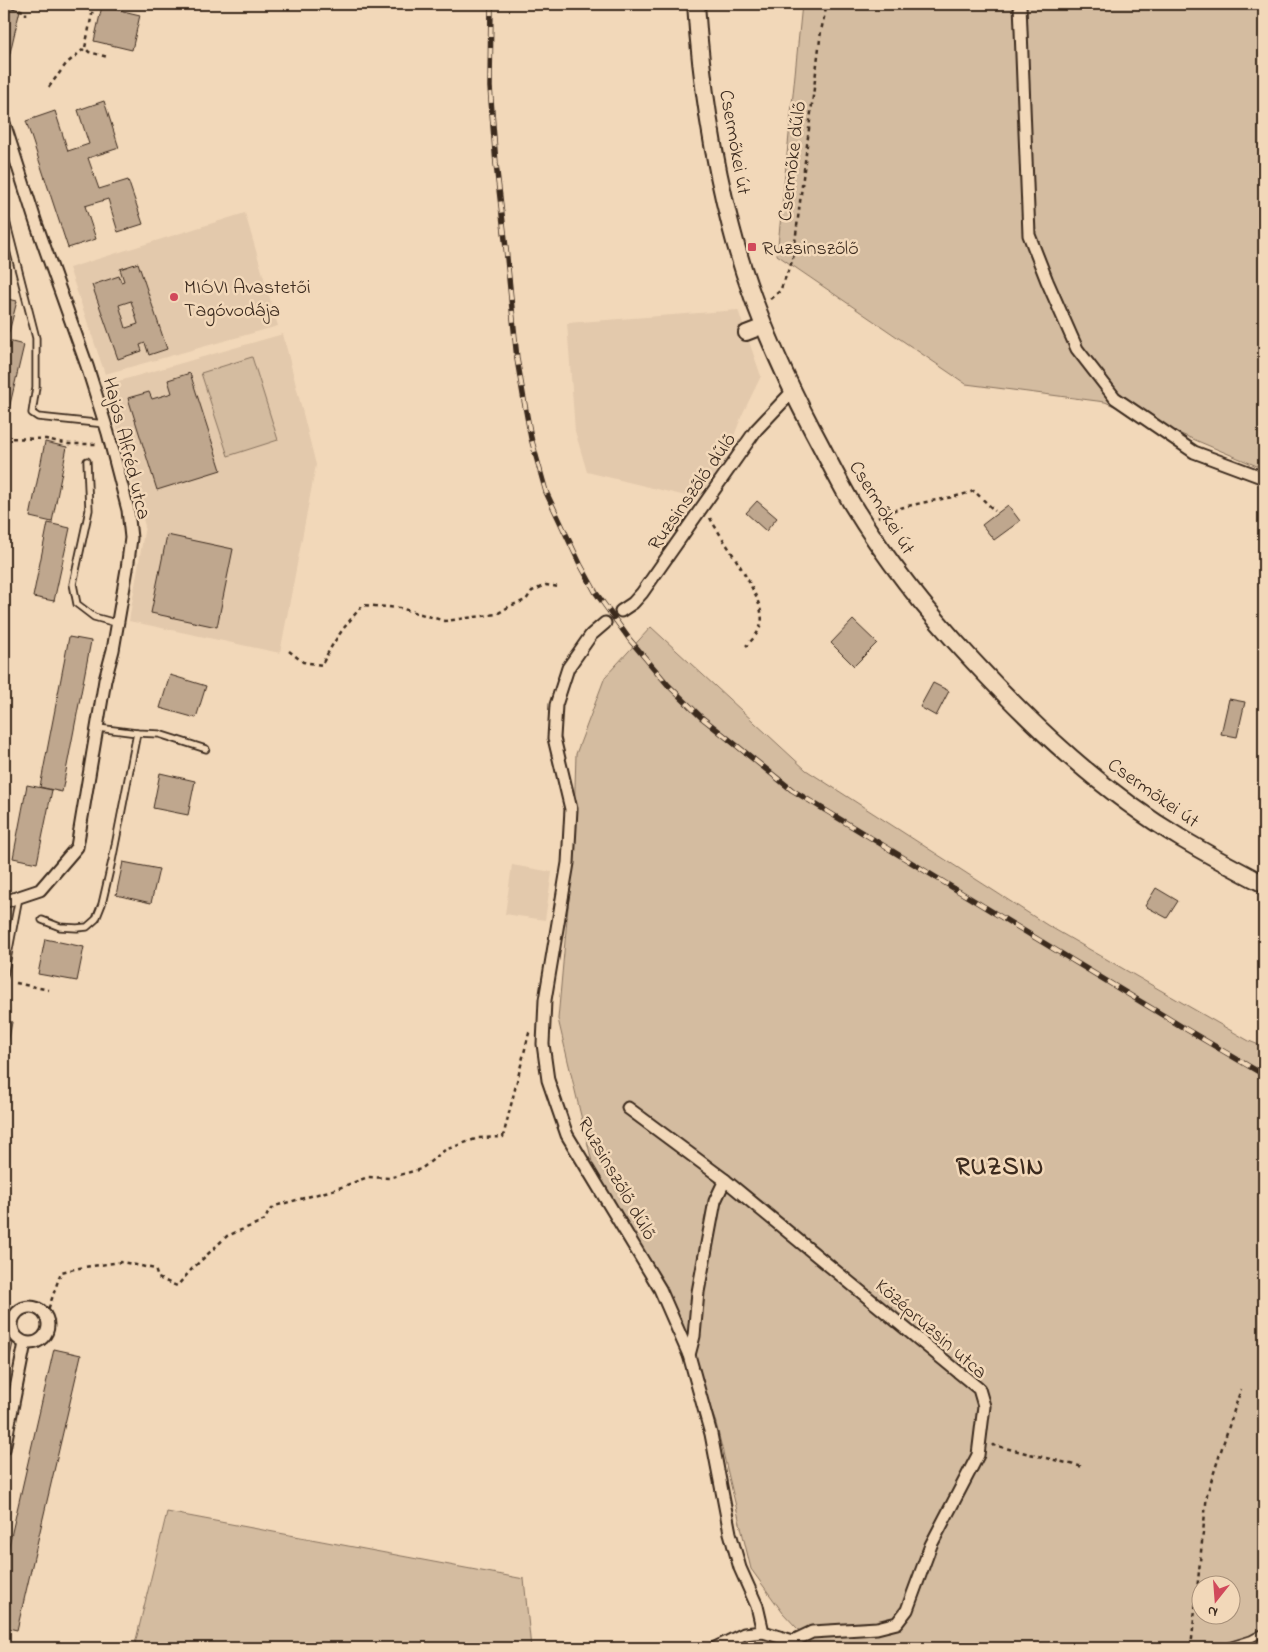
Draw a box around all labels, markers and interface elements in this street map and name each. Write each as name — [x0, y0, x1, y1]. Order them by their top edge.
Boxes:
street label: Csermőkei út — [710, 88, 757, 197]
street label: Csermőke dűlő — [772, 100, 815, 223]
place label: Ruzsinszőlő — [762, 235, 859, 264]
marker: Ruzsinszőlő — [746, 241, 758, 253]
place label: MIÓVI Avastetői Tagóvodája — [184, 274, 311, 327]
marker: MIÓVI Avastetői Tagóvodája — [168, 291, 180, 303]
street label: Hajós Alfréd utca — [94, 374, 157, 523]
street label: Ruzsinszőlő dűlő — [642, 428, 744, 557]
street label: Csermőkei út — [840, 456, 921, 561]
street label: Csermőkei út — [1101, 752, 1205, 837]
street label: Ruzsinszőlő dűlő — [569, 1112, 663, 1246]
district label: RUZSIN — [956, 1150, 1044, 1186]
street label: Középruzsin utca — [868, 1273, 993, 1387]
north arrow — [1190, 1574, 1240, 1624]
text: N — [1205, 1600, 1220, 1622]

